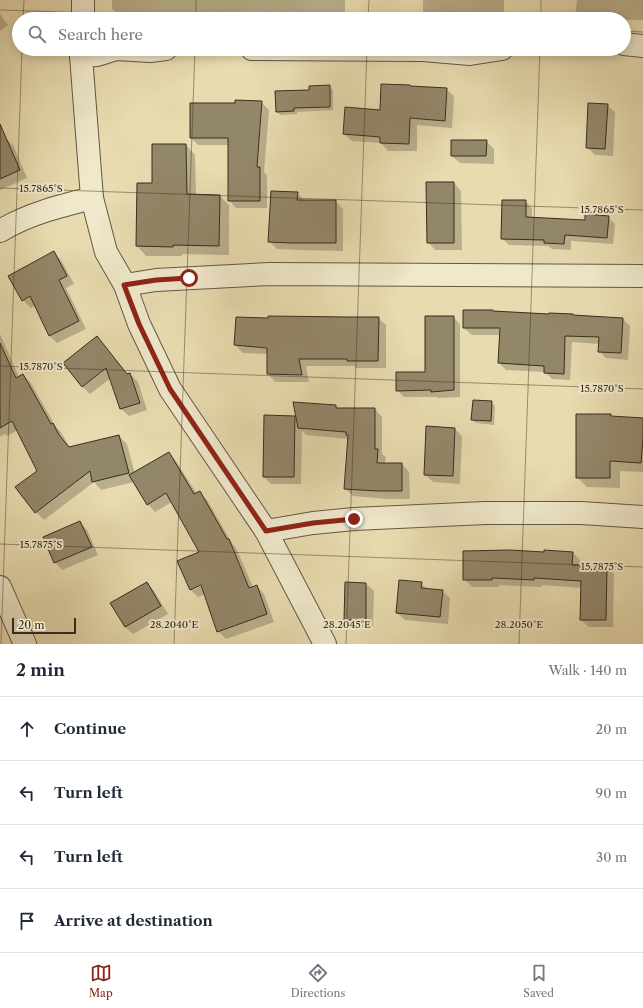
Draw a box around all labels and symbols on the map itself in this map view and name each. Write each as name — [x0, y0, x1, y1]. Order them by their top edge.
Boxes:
text: 15.7865°S — [19, 182, 63, 195]
text: 15.7865°S — [580, 203, 624, 216]
route start — [180, 269, 198, 287]
text: 15.7870°S — [19, 360, 63, 373]
text: 15.7870°S — [580, 382, 624, 395]
route end — [345, 510, 363, 528]
text: 15.7875°S — [20, 538, 62, 551]
text: 15.7875°S — [581, 560, 623, 573]
scale bar — [12, 616, 76, 635]
text: 28.2040°E — [150, 618, 198, 631]
text: 28.2045°E — [323, 618, 371, 631]
text: 28.2050°E — [495, 618, 543, 631]

